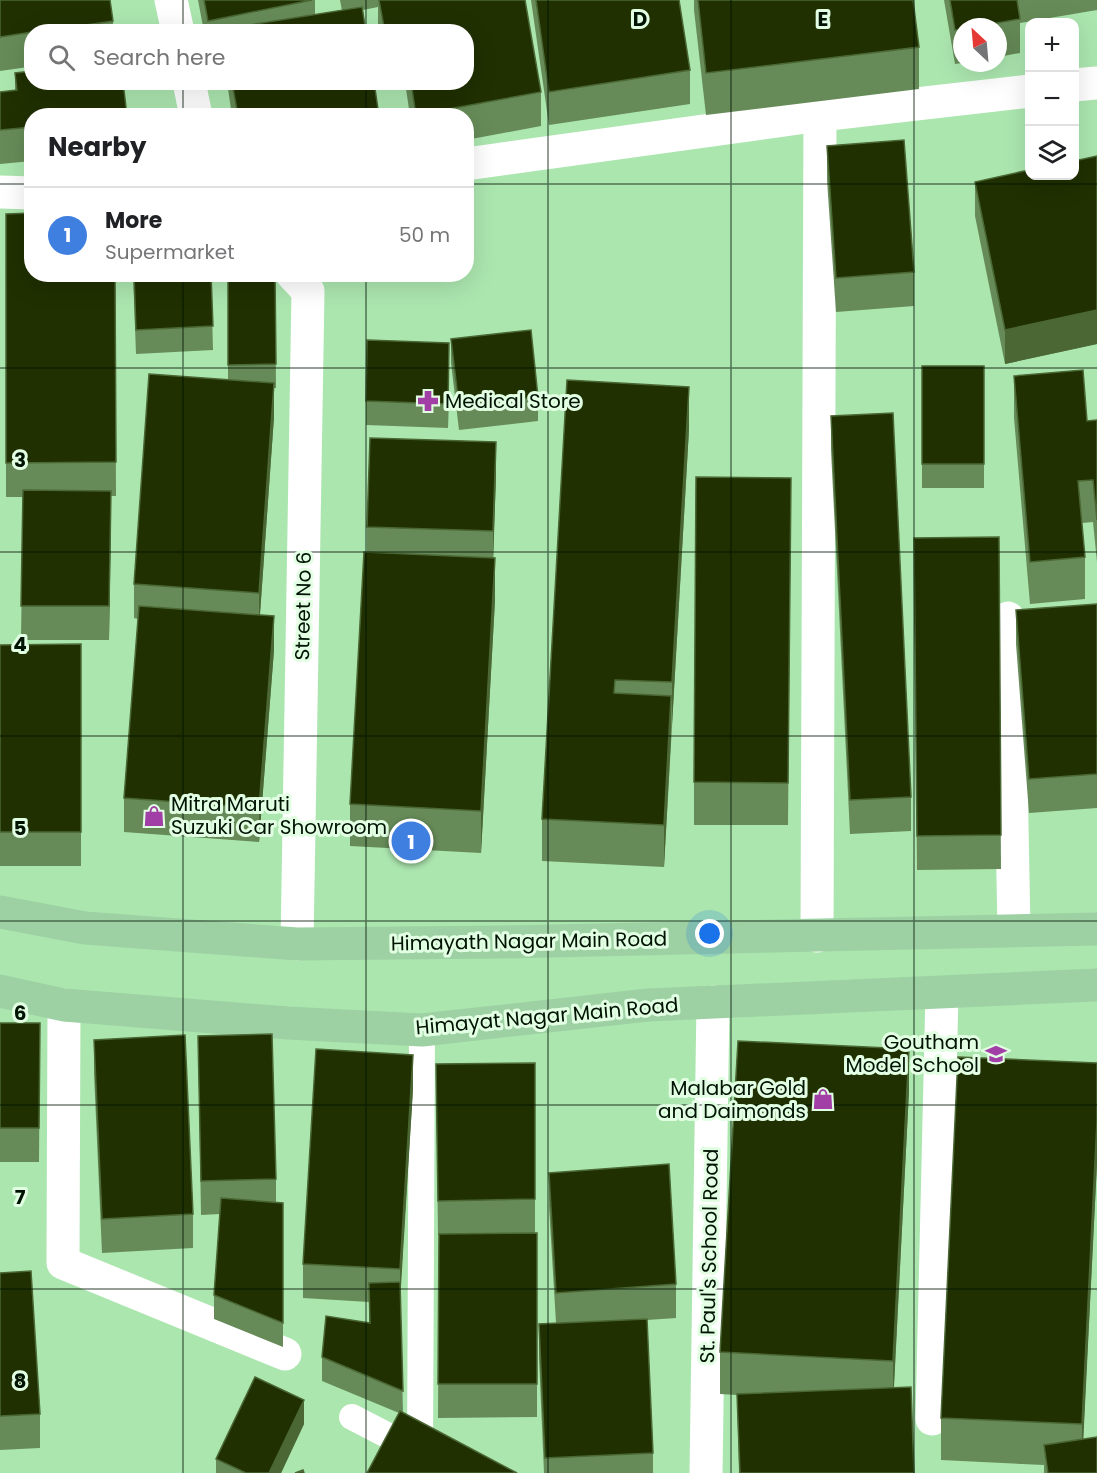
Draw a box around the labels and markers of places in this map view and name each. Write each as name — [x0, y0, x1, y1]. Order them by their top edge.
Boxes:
place label: Medical Store — [445, 387, 581, 415]
pharmacy icon: Medical Store — [416, 389, 440, 413]
place label: Mitra Maruti Suzuki Car Showroom — [171, 790, 387, 841]
shop icon: Mitra Maruti Suzuki Car Showroom — [142, 804, 166, 828]
pin: 1 — [392, 818, 430, 864]
place label: Goutham Model School — [846, 1028, 979, 1079]
school or university icon: Goutham Model School — [984, 1042, 1008, 1066]
place label: Malabar Gold and Daimonds — [658, 1074, 806, 1125]
shop icon: Malabar Gold and Daimonds — [811, 1087, 835, 1111]

